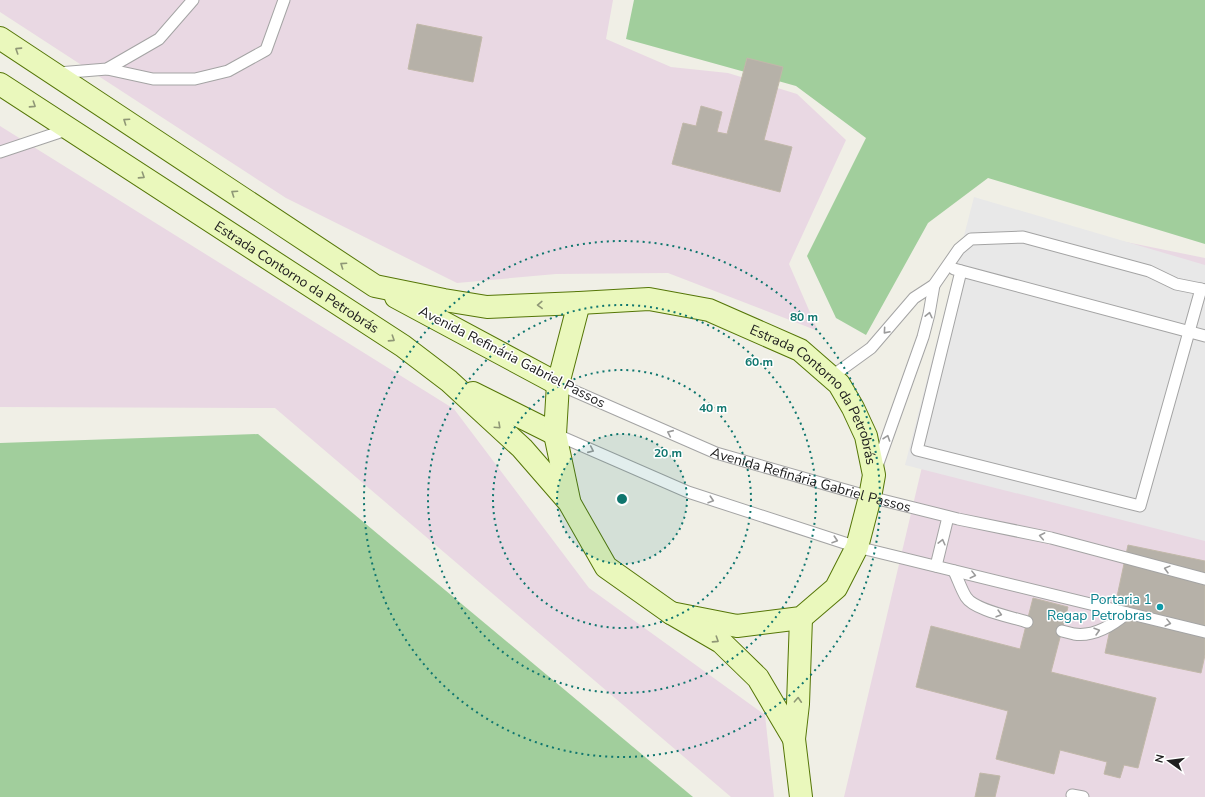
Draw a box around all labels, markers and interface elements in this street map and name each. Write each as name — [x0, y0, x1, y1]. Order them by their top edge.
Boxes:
one-way arrow — [15, 47, 22, 54]
one-way arrow — [29, 101, 36, 108]
one-way arrow — [123, 118, 130, 126]
one-way arrow — [138, 171, 145, 179]
one-way arrow — [232, 191, 239, 198]
street label: Estrada Contorno da Petrobrás — [211, 216, 383, 338]
one-way arrow — [340, 262, 347, 270]
one-way arrow — [537, 300, 543, 309]
street label: Avenida Refinária Gabriel Passos — [415, 302, 609, 413]
text: 80 m — [790, 309, 818, 325]
one-way arrow — [924, 312, 932, 319]
street label: Estrada Contorno da Petrobrás — [747, 320, 881, 467]
one-way arrow — [883, 326, 890, 333]
one-way arrow — [387, 334, 394, 341]
text: 60 m — [745, 354, 773, 370]
text: 40 m — [699, 400, 727, 416]
one-way arrow — [494, 421, 501, 428]
one-way arrow — [667, 430, 674, 438]
one-way arrow — [882, 435, 890, 442]
street label: Avenida Refinária Gabriel Passos — [708, 442, 913, 516]
one-way arrow — [587, 445, 595, 453]
text: 20 m — [654, 445, 682, 461]
centre of rings — [615, 492, 629, 506]
one-way arrow — [708, 495, 715, 504]
one-way arrow — [1038, 533, 1045, 541]
one-way arrow — [831, 535, 838, 544]
one-way arrow — [937, 538, 946, 545]
one-way arrow — [1164, 565, 1171, 574]
one-way arrow — [970, 571, 977, 579]
place label: Portaria 1 Regap Petrobras — [1047, 590, 1152, 625]
marker: Portaria 1 Regap Petrobras — [1155, 602, 1165, 612]
one-way arrow — [996, 609, 1003, 618]
one-way arrow — [1165, 618, 1171, 626]
one-way arrow — [1093, 627, 1100, 636]
one-way arrow — [712, 635, 719, 643]
one-way arrow — [794, 697, 802, 703]
north arrow — [1149, 741, 1189, 781]
text: N — [1152, 753, 1168, 765]

